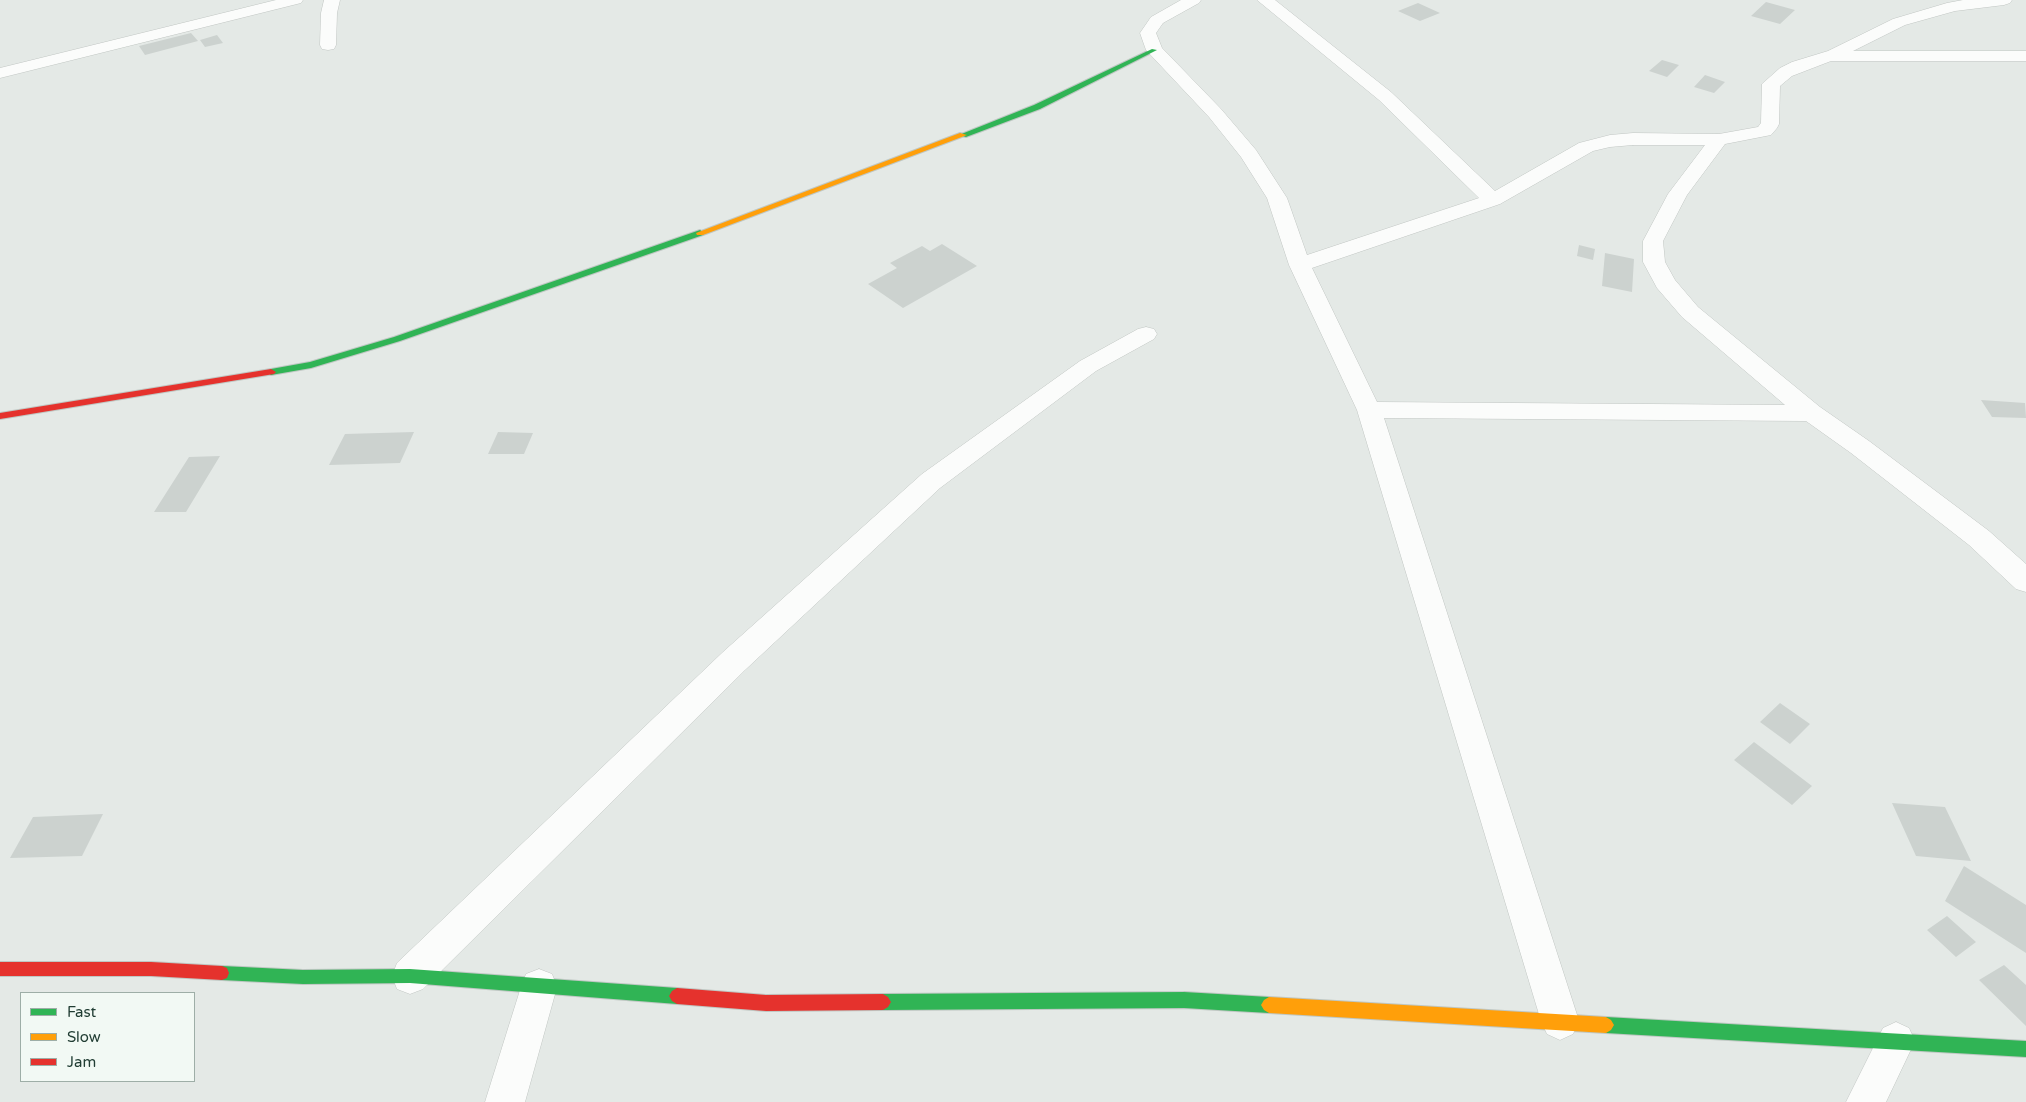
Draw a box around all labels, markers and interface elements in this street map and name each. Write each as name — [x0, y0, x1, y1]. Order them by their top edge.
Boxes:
legend — [20, 992, 195, 1082]
text: Fast — [67, 1003, 96, 1021]
text: Slow — [67, 1028, 101, 1046]
text: Jam — [67, 1053, 96, 1071]

